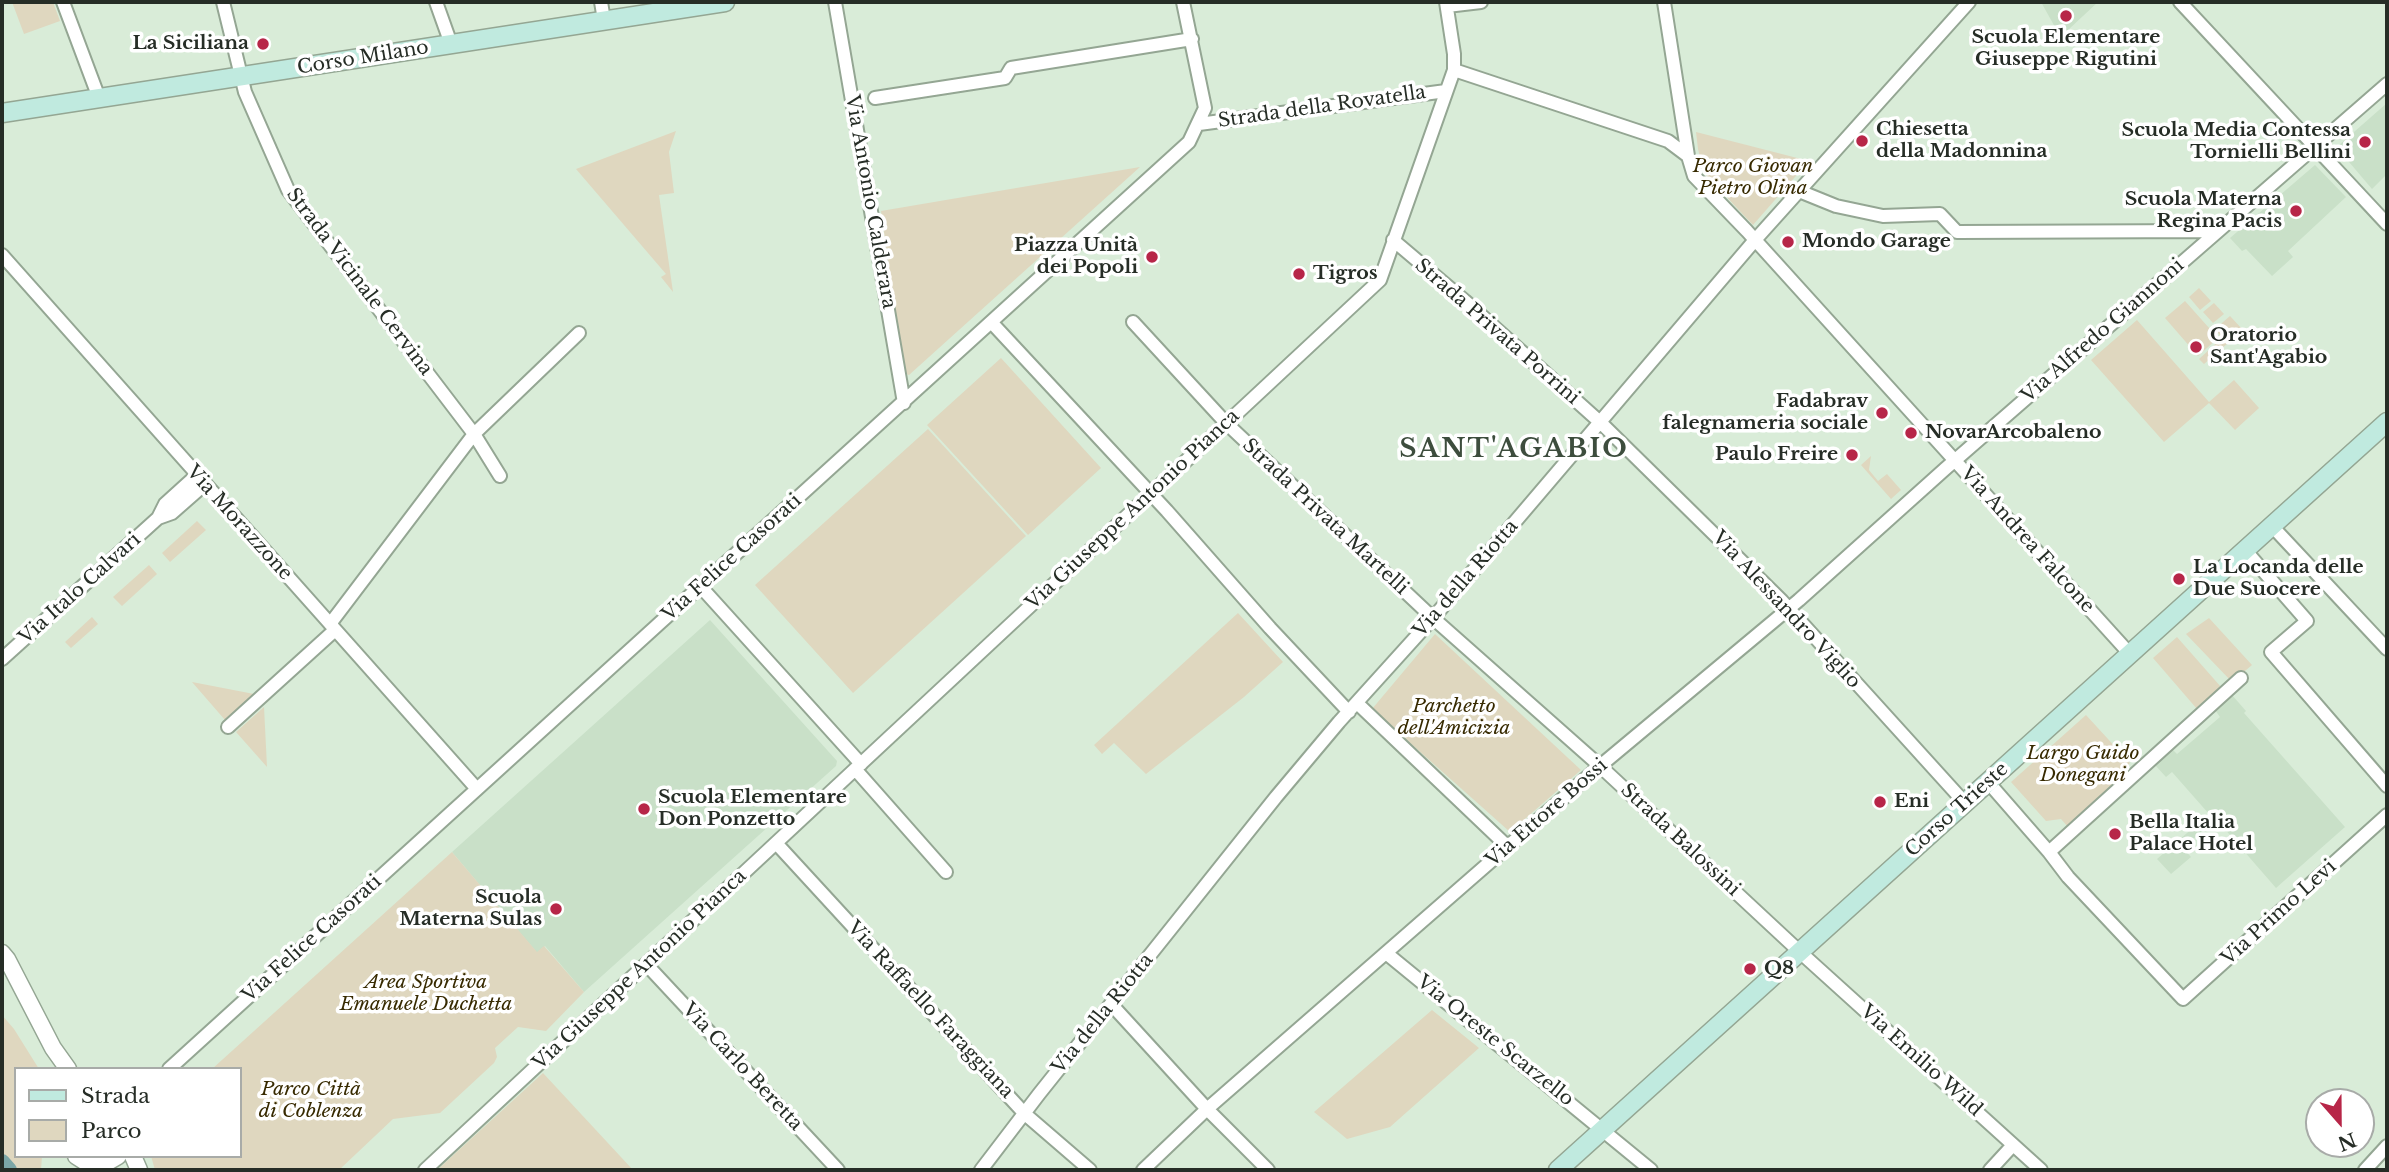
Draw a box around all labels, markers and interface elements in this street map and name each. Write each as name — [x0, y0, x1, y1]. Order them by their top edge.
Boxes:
marker: Scuola Elementare Giuseppe Rigutini — [2058, 8, 2074, 24]
place label: Scuola Elementare Giuseppe Rigutini — [1972, 27, 2160, 71]
place label: La Siciliana — [132, 33, 249, 55]
marker: La Siciliana — [255, 36, 271, 52]
street label: Corso Milano — [296, 36, 430, 80]
street label: Strada della Rovatella — [1217, 81, 1427, 133]
street label: Via Antonio Calderara — [840, 93, 900, 311]
place label: Chiesetta della Madonnina — [1876, 119, 2047, 163]
place label: Scuola Media Contessa Tornielli Bellini — [2122, 120, 2351, 164]
marker: Chiesetta della Madonnina — [1854, 133, 1870, 149]
marker: Scuola Media Contessa Tornielli Bellini — [2357, 134, 2373, 150]
park label: Parco Giovan Pietro Olina — [1693, 156, 1813, 200]
street label: Strada Vicinale Cervina — [281, 184, 437, 380]
place label: Scuola Materna Regina Pacis — [2125, 189, 2282, 233]
marker: Scuola Materna Regina Pacis — [2288, 203, 2304, 219]
place label: Mondo Garage — [1802, 231, 1951, 253]
marker: Mondo Garage — [1780, 234, 1796, 250]
place label: Piazza Unità dei Popoli — [1014, 235, 1138, 279]
marker: Piazza Unità dei Popoli — [1144, 249, 1160, 265]
street label: Strada Privata Porrini — [1410, 254, 1584, 410]
street label: Via Alfredo Giannoni — [2017, 254, 2189, 408]
place label: Tigros — [1313, 263, 1378, 285]
marker: Tigros — [1291, 266, 1307, 282]
place label: Oratorio Sant'Agabio — [2210, 325, 2327, 369]
marker: Oratorio Sant'Agabio — [2188, 339, 2204, 355]
place label: Fadabrav falegnameria sociale — [1662, 391, 1868, 435]
street label: Via Giuseppe Antonio Pianca — [1022, 405, 1244, 615]
marker: Fadabrav falegnameria sociale — [1874, 405, 1890, 421]
place label: NovarArcobaleno — [1925, 422, 2102, 444]
marker: NovarArcobaleno — [1903, 425, 1919, 441]
street label: Strada Privata Martelli — [1237, 434, 1413, 600]
district label: SANT'AGABIO — [1401, 434, 1627, 466]
place label: Paulo Freire — [1715, 444, 1838, 466]
marker: Paulo Freire — [1844, 447, 1860, 463]
street label: Via Morazzone — [181, 461, 297, 585]
street label: Via Andrea Falcone — [1955, 462, 2099, 618]
street label: Via Felice Casorati — [658, 490, 806, 626]
street label: Via della Riotta — [1409, 516, 1523, 642]
street label: Via Alessandro Viglio — [1707, 527, 1865, 693]
street label: Via Italo Calvari — [14, 528, 146, 650]
place label: La Locanda delle Due Suocere — [2193, 557, 2364, 601]
marker: La Locanda delle Due Suocere — [2171, 571, 2187, 587]
park label: Parchetto dell'Amicizia — [1398, 696, 1510, 740]
park label: Largo Guido Donegani — [2027, 743, 2139, 787]
street label: Via Ettore Bossi — [1482, 754, 1612, 872]
street label: Corso Trieste — [1901, 758, 2013, 862]
street label: Strada Balossini — [1616, 779, 1744, 901]
place label: Scuola Elementare Don Ponzetto — [658, 787, 847, 831]
place label: Eni — [1894, 791, 1929, 813]
marker: Eni — [1872, 794, 1888, 810]
marker: Scuola Elementare Don Ponzetto — [636, 801, 652, 817]
place label: Bella Italia Palace Hotel — [2129, 812, 2253, 856]
marker: Bella Italia Palace Hotel — [2107, 826, 2123, 842]
street label: Via Primo Levi — [2217, 855, 2341, 971]
street label: Via Giuseppe Antonio Pianca — [529, 865, 751, 1075]
street label: Via Felice Casorati — [238, 871, 386, 1007]
place label: Scuola Materna Sulas — [399, 887, 542, 931]
marker: Scuola Materna Sulas — [548, 901, 564, 917]
street label: Via Raffaello Faraggiana — [842, 917, 1018, 1103]
street label: Via della Riotta — [1048, 949, 1158, 1079]
place label: Q8 — [1764, 958, 1794, 980]
marker: Q8 — [1742, 961, 1758, 977]
street label: Via Oreste Scarzello — [1412, 971, 1578, 1111]
park label: Area Sportiva Emanuele Duchetta — [340, 972, 512, 1016]
street label: Via Carlo Beretta — [677, 998, 807, 1136]
street label: Via Emilio Wild — [1855, 1000, 1987, 1122]
legend — [14, 1067, 242, 1158]
park label: Parco Città di Coblenza — [259, 1079, 363, 1123]
text: Strada — [81, 1083, 150, 1109]
north arrow — [2305, 1088, 2375, 1158]
text: Parco — [81, 1118, 142, 1144]
text: N — [2335, 1127, 2359, 1155]

